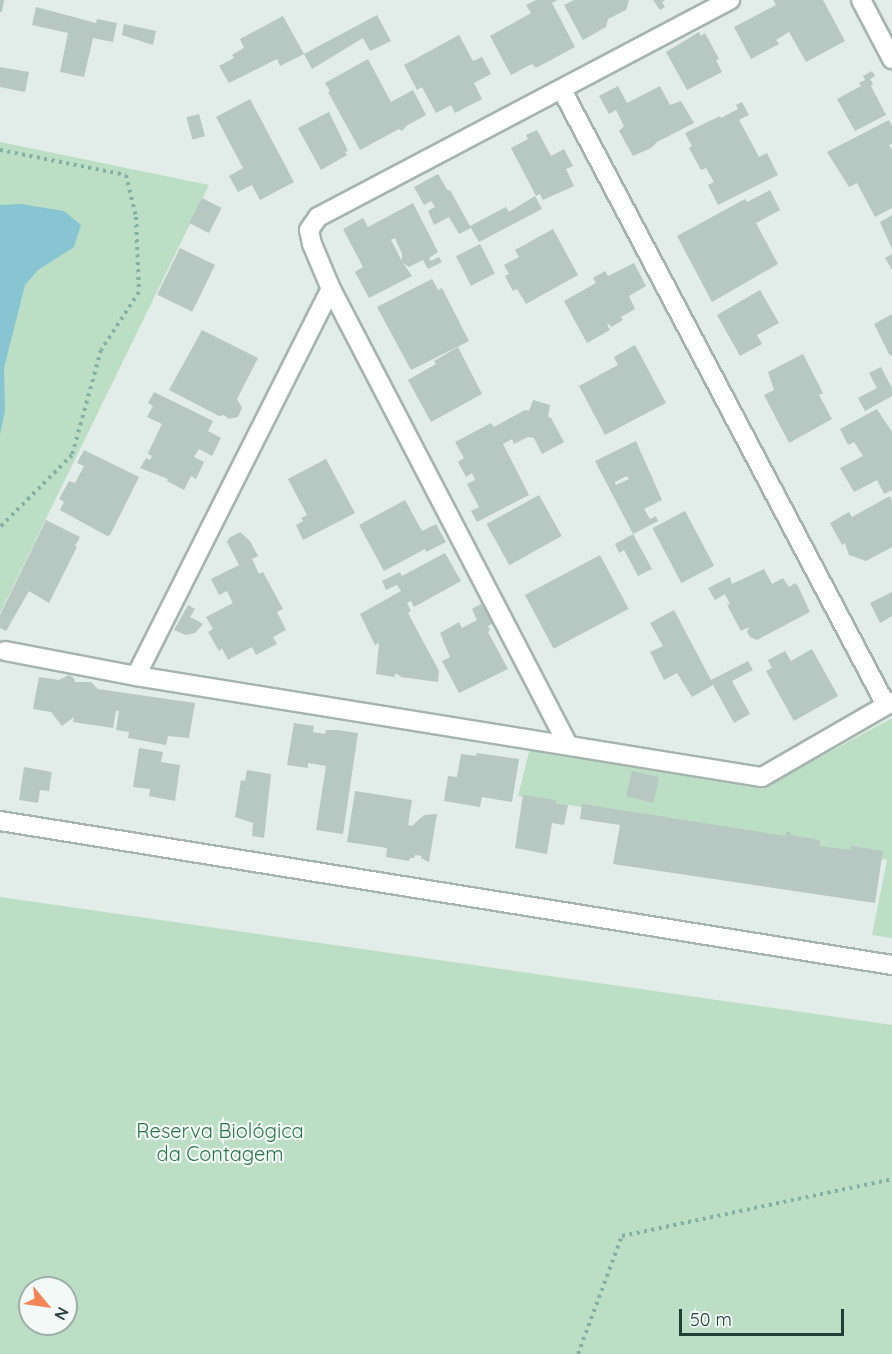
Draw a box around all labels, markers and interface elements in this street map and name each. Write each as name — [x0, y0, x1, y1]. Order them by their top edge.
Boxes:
park label: Reserva Biológica da Contagem — [136, 1118, 304, 1165]
north arrow — [18, 1276, 78, 1336]
scale bar — [682, 1297, 847, 1335]
text: N — [50, 1304, 74, 1324]
text: 50 m — [690, 1308, 732, 1331]

